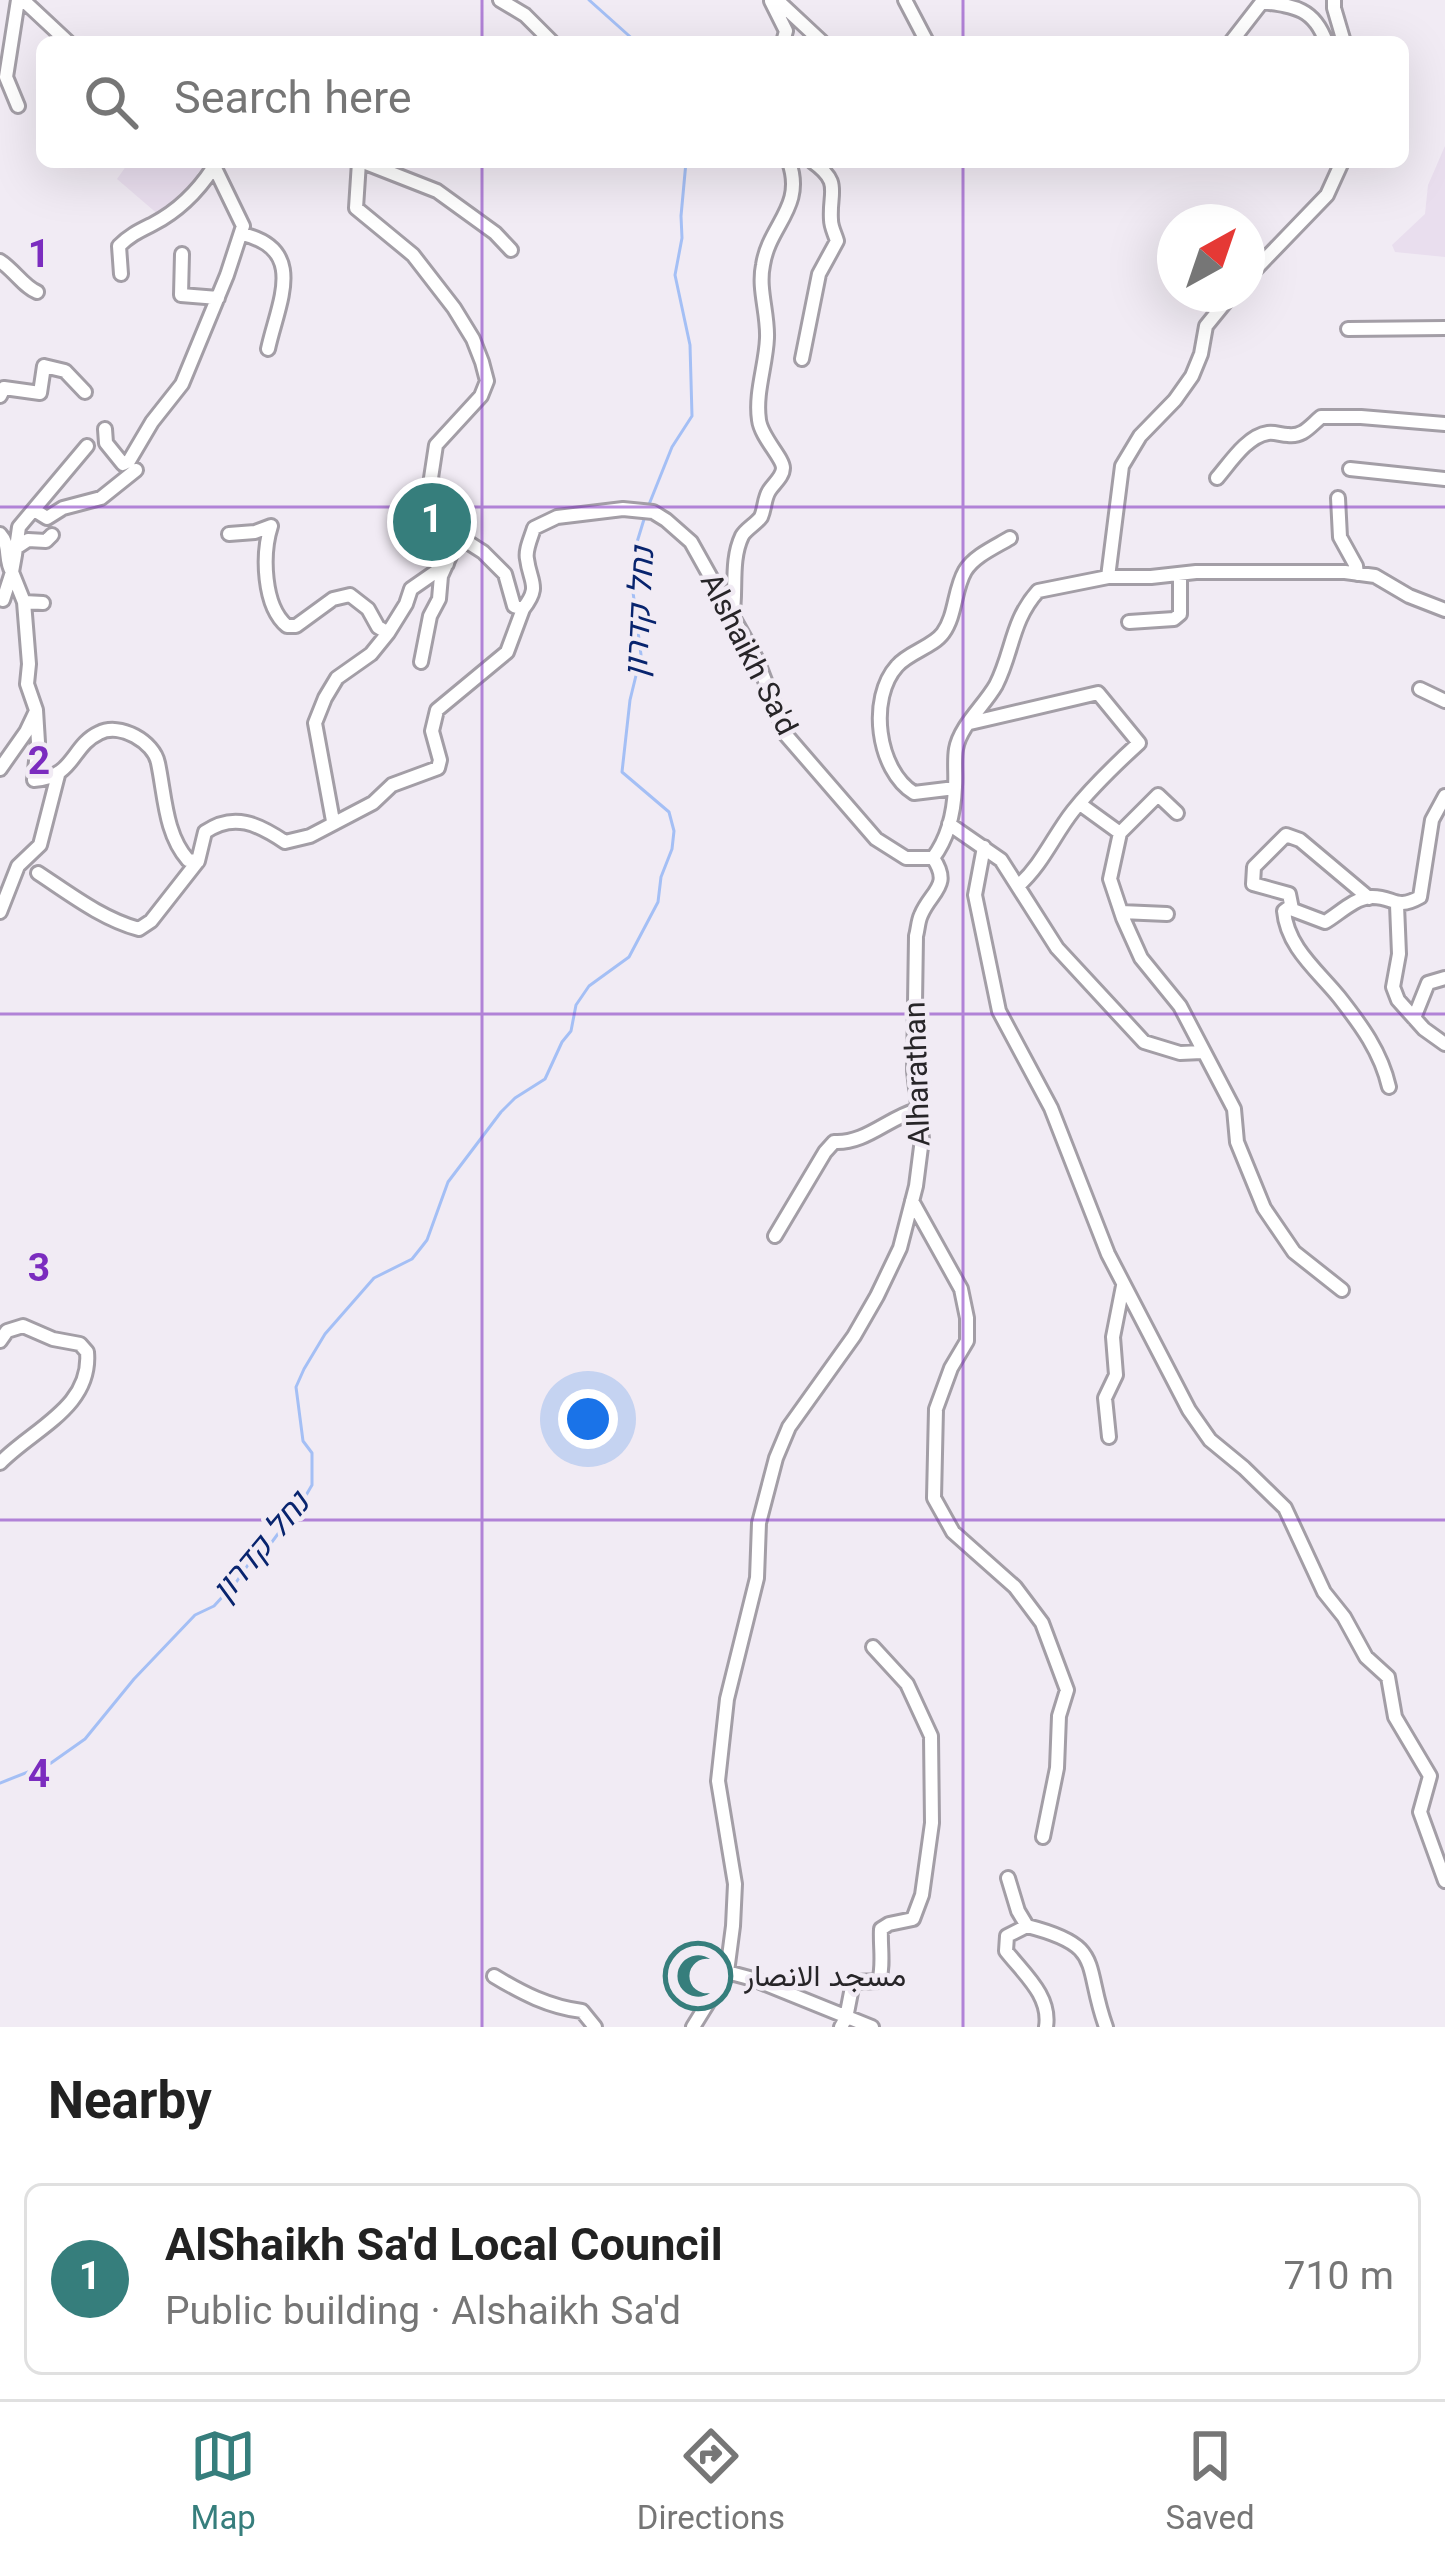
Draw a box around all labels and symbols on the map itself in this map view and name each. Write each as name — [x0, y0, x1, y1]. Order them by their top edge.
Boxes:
north arrow — [1157, 204, 1265, 312]
text: 1 — [28, 227, 50, 288]
pin: 1 — [393, 477, 471, 567]
water label: נחל קדרון — [613, 543, 671, 679]
street label: Alshaikh Sa'd — [686, 566, 808, 745]
text: 2 — [28, 734, 50, 795]
street label: Alharathan — [893, 1001, 946, 1147]
text: 3 — [28, 1241, 50, 1302]
your location — [558, 1389, 618, 1449]
water label: נחל קדרון — [201, 1480, 326, 1615]
text: 4 — [28, 1747, 50, 1808]
mosque icon: مسجد الانصار — [663, 1941, 733, 2011]
place label: مسجد الانصار — [743, 1955, 906, 2002]

